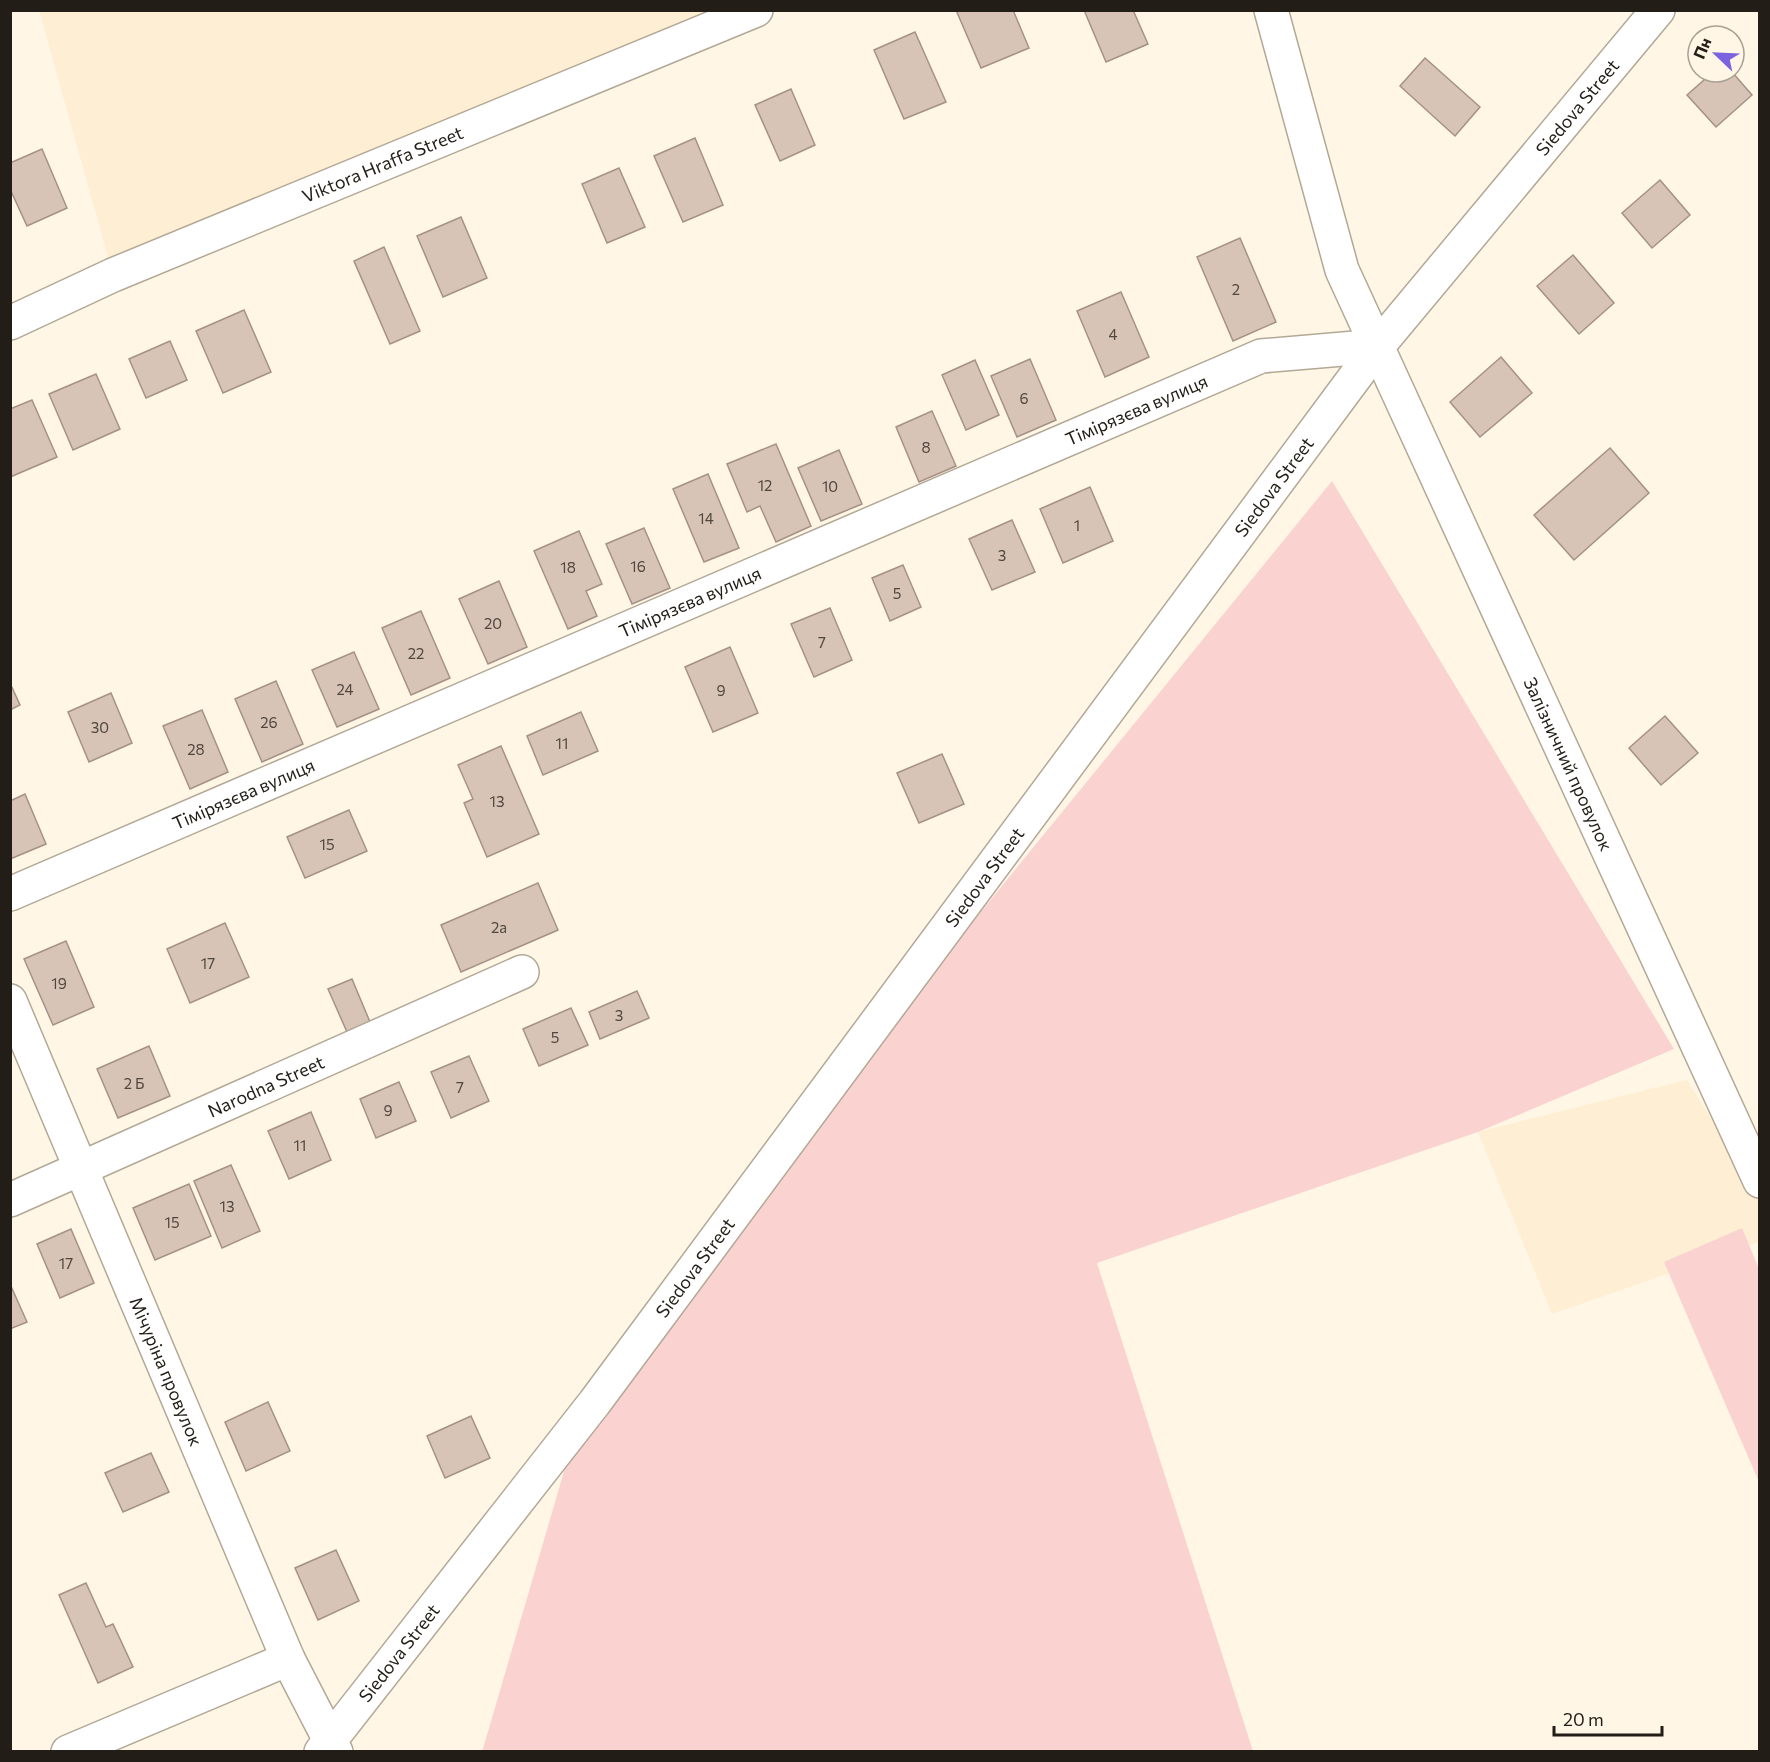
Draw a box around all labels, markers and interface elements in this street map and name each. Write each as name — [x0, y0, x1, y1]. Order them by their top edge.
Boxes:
north arrow — [1686, 24, 1746, 84]
text: Пн — [1689, 34, 1715, 61]
street label: Siedova Street — [1531, 55, 1623, 160]
street label: Viktora Hraffa Street — [299, 121, 466, 207]
house number: 2 — [1232, 280, 1240, 298]
house number: 4 — [1109, 325, 1118, 343]
street label: Тімірязєва вулиця — [1062, 369, 1211, 450]
house number: 6 — [1019, 389, 1029, 407]
street label: Siedova Street — [1230, 433, 1318, 541]
house number: 8 — [921, 438, 931, 456]
house number: 12 — [758, 476, 772, 494]
house number: 10 — [822, 477, 838, 495]
house number: 14 — [698, 509, 714, 527]
house number: 1 — [1074, 516, 1080, 534]
house number: 3 — [998, 546, 1006, 564]
house number: 16 — [630, 557, 646, 575]
house number: 18 — [560, 558, 576, 576]
street label: Тімірязєва вулиця — [615, 561, 764, 642]
house number: 5 — [893, 584, 901, 602]
house number: 20 — [484, 614, 502, 632]
house number: 7 — [818, 633, 826, 651]
house number: 22 — [408, 644, 424, 662]
street label: Залізничний провулок — [1519, 674, 1618, 855]
house number: 24 — [336, 680, 354, 698]
house number: 9 — [716, 681, 726, 699]
house number: 26 — [260, 713, 278, 731]
house number: 30 — [91, 718, 109, 736]
house number: 11 — [556, 734, 568, 752]
house number: 28 — [187, 740, 205, 758]
street label: Тімірязєва вулиця — [169, 753, 318, 834]
house number: 13 — [490, 792, 504, 810]
street label: Siedova Street — [940, 823, 1028, 931]
house number: 15 — [319, 835, 335, 853]
house number: 2а — [491, 918, 507, 936]
house number: 17 — [201, 954, 215, 972]
house number: 19 — [51, 974, 67, 992]
house number: 3 — [615, 1006, 623, 1024]
house number: 5 — [551, 1028, 559, 1046]
street label: Narodna Street — [204, 1051, 327, 1122]
house number: 2 Б — [124, 1074, 144, 1092]
house number: 7 — [456, 1078, 464, 1096]
house number: 9 — [383, 1101, 393, 1119]
house number: 11 — [294, 1136, 306, 1154]
house number: 13 — [220, 1197, 234, 1215]
house number: 15 — [164, 1213, 180, 1231]
street label: Siedova Street — [651, 1213, 739, 1322]
house number: 17 — [59, 1254, 73, 1272]
street label: Мічуріна провулок — [125, 1294, 208, 1449]
street label: Siedova Street — [354, 1599, 444, 1706]
scale bar — [1554, 1699, 1662, 1737]
text: 20 m — [1563, 1708, 1604, 1730]

